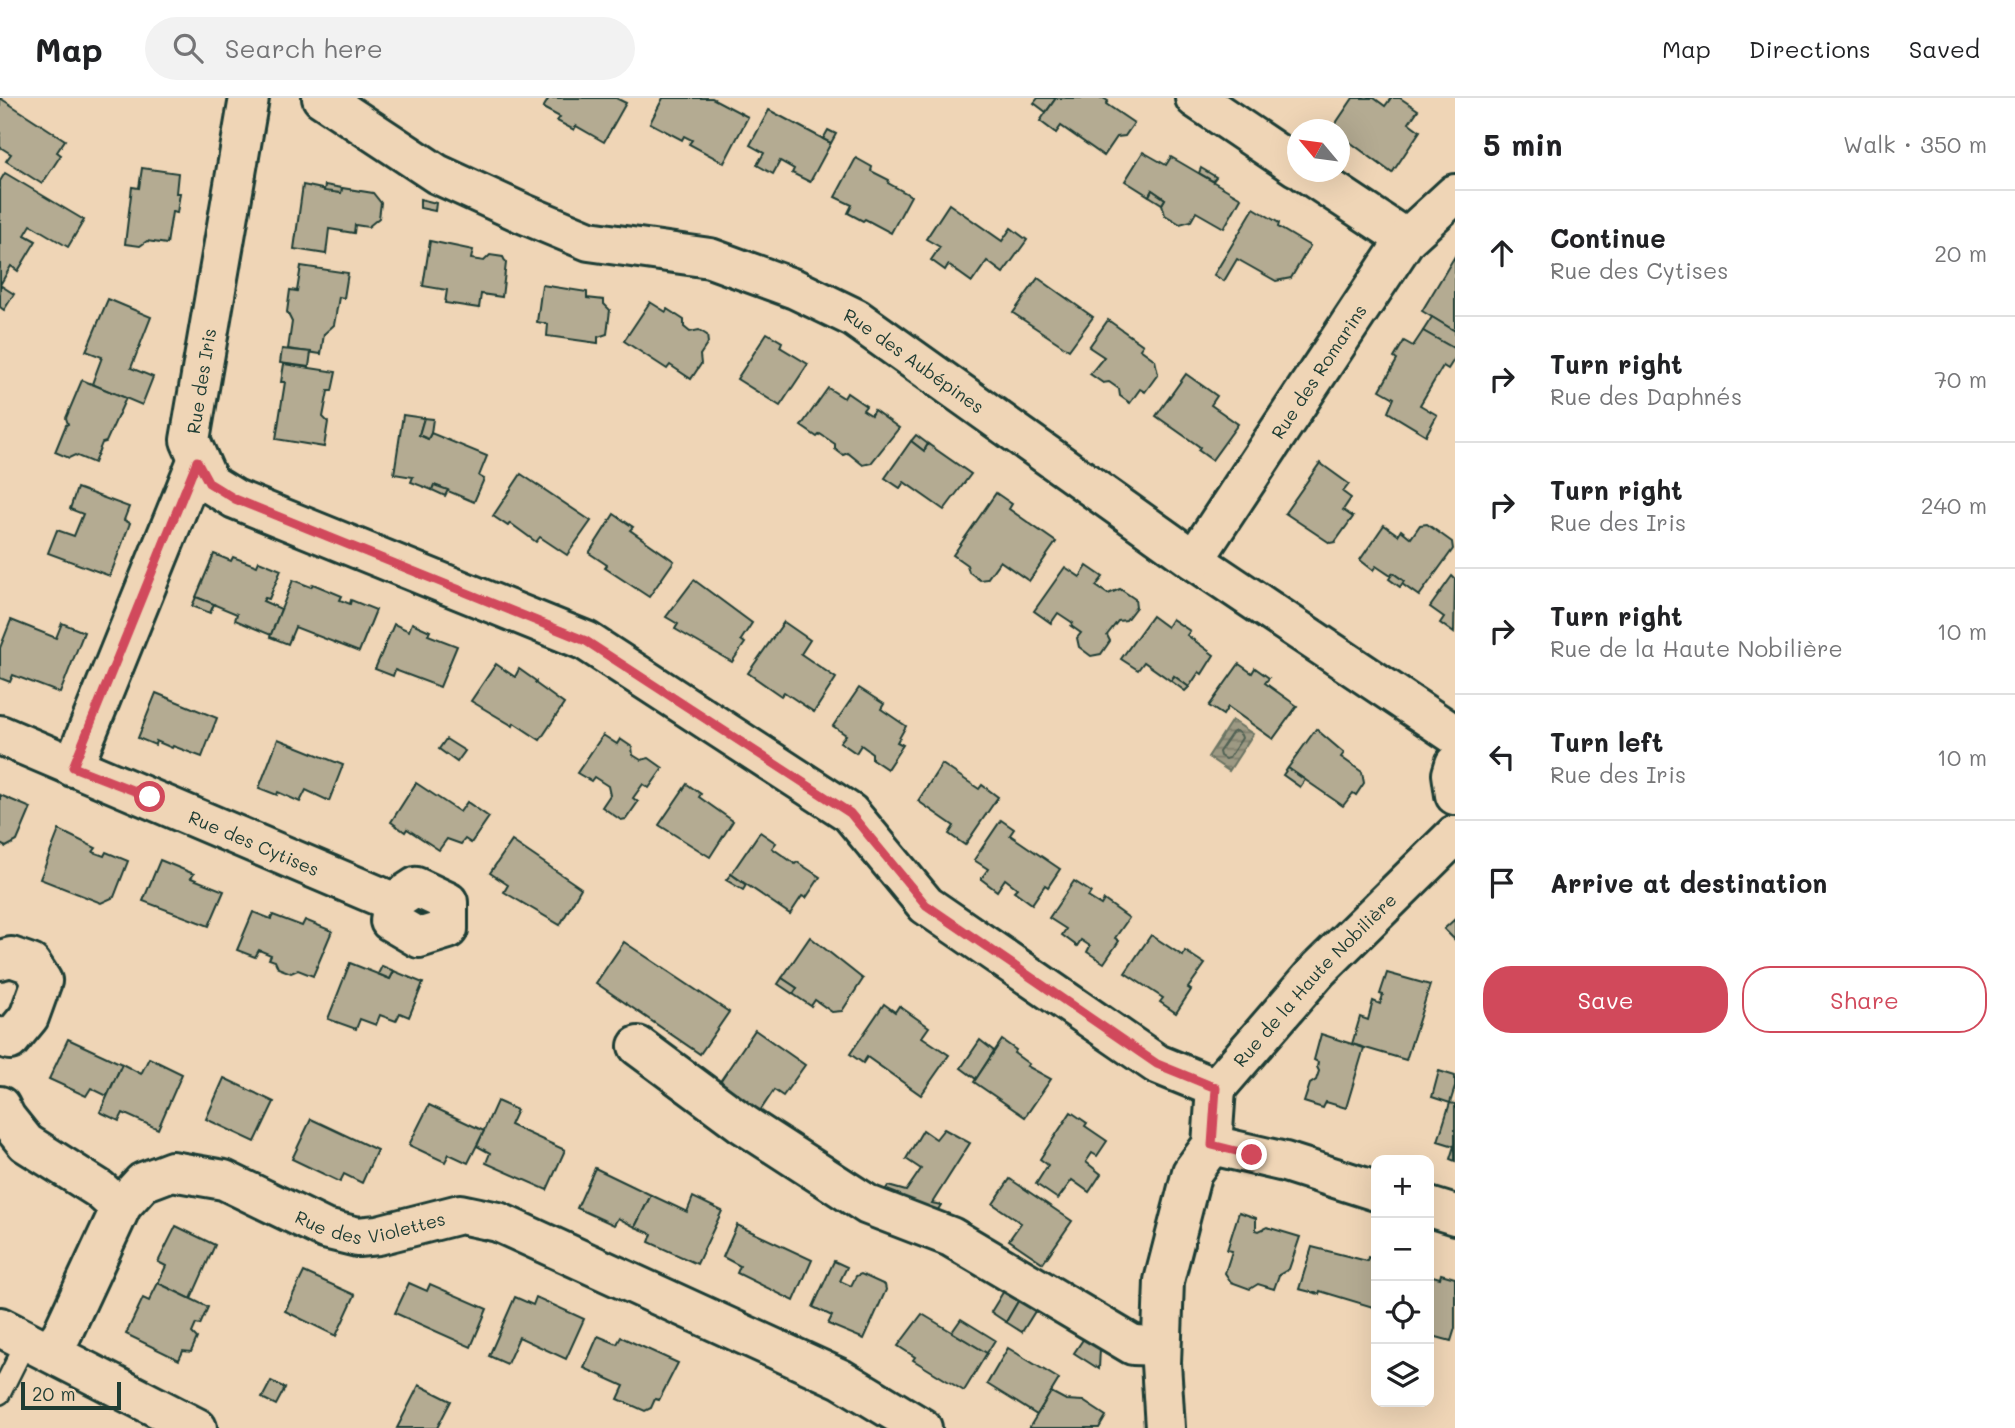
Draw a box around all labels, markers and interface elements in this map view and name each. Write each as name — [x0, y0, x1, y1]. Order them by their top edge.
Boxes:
search box — [145, 17, 635, 80]
text: Map — [35, 27, 103, 70]
icon: search — [169, 29, 207, 67]
text: Search here — [225, 31, 383, 65]
text: Map — [1662, 33, 1711, 64]
text: Directions — [1749, 33, 1871, 64]
text: Saved — [1909, 33, 1980, 64]
north arrow — [1287, 119, 1350, 182]
text: 5 min — [1483, 124, 1563, 164]
text: Walk · 350 m — [1843, 129, 1987, 159]
text: Continue — [1550, 221, 1666, 255]
icon: ahead — [1483, 234, 1521, 272]
text: 20 m — [1934, 238, 1987, 268]
text: Rue des Cytises — [1550, 255, 1728, 285]
street label: Rue des Romarins — [1265, 299, 1372, 443]
street label: Rue des Aubépines — [840, 303, 989, 418]
street label: Rue des Iris — [181, 327, 221, 435]
text: Turn right — [1550, 347, 1683, 381]
icon: right — [1483, 360, 1521, 398]
text: 70 m — [1934, 364, 1987, 394]
text: Rue des Daphnés — [1550, 381, 1742, 411]
text: Turn right — [1550, 473, 1683, 507]
icon: right — [1483, 486, 1521, 524]
text: 240 m — [1921, 490, 1987, 520]
text: Rue des Iris — [1550, 507, 1686, 537]
text: Turn right — [1550, 599, 1683, 633]
icon: right — [1483, 612, 1521, 650]
text: 10 m — [1937, 616, 1987, 646]
text: Rue de la Haute Nobilière — [1550, 633, 1843, 663]
text: Turn left — [1550, 725, 1663, 759]
icon: left — [1483, 738, 1521, 776]
text: 10 m — [1937, 742, 1987, 772]
text: Rue des Iris — [1550, 759, 1686, 789]
route start — [134, 781, 165, 812]
street label: Rue des Cytises — [185, 805, 323, 881]
icon: arrive — [1483, 864, 1521, 902]
text: Arrive at destination — [1550, 866, 1827, 900]
street label: Rue de la Haute Nobilière — [1228, 888, 1401, 1072]
button: Save — [1483, 966, 1728, 1033]
button: Share — [1742, 966, 1987, 1033]
route end — [1236, 1139, 1267, 1170]
map controls — [1371, 1155, 1434, 1407]
button: + — [1371, 1155, 1434, 1218]
street label: Rue des Violettes — [294, 1201, 448, 1225]
text: Rue des Violettes — [291, 1204, 448, 1250]
button: − — [1371, 1218, 1434, 1281]
button: locate — [1371, 1281, 1434, 1344]
button: layers — [1371, 1344, 1434, 1407]
scale bar — [21, 1379, 121, 1411]
text: 20 m — [32, 1381, 76, 1406]

